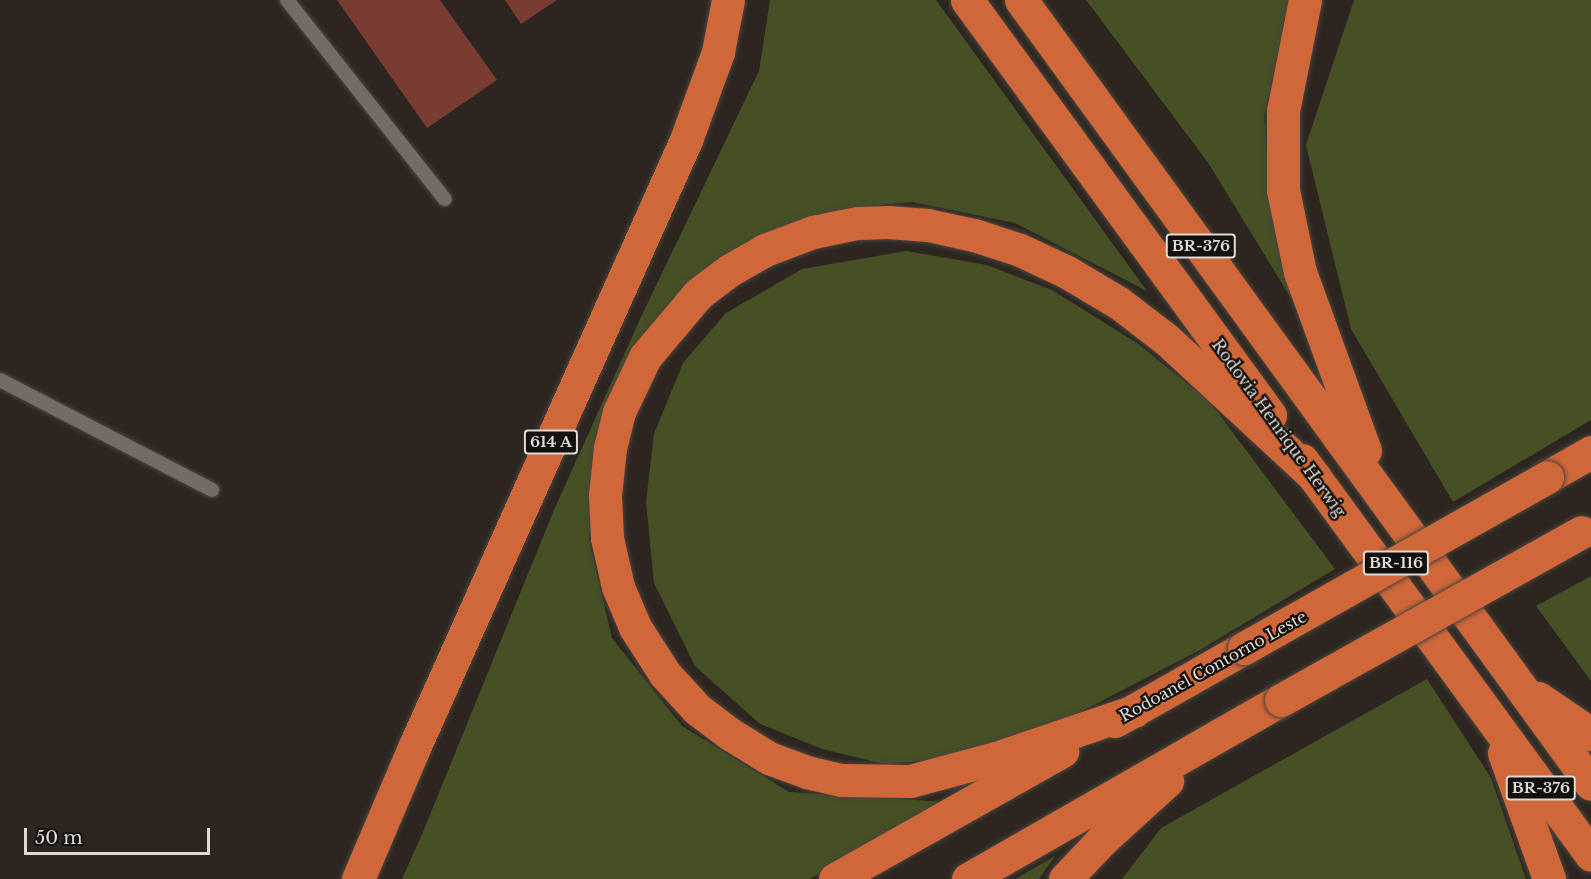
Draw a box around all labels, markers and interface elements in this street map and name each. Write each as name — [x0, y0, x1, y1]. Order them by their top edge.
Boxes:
road number: BR-376 — [1165, 234, 1237, 258]
street label: Rodovia Henrique Herwig — [1208, 335, 1350, 521]
road number: 614 A — [522, 430, 580, 454]
road number: BR-116 — [1362, 551, 1430, 575]
street label: Rodoanel Contorno Leste — [1116, 606, 1310, 726]
road number: BR-376 — [1505, 776, 1577, 800]
scale bar — [27, 816, 213, 854]
text: 50 m — [35, 827, 83, 849]

